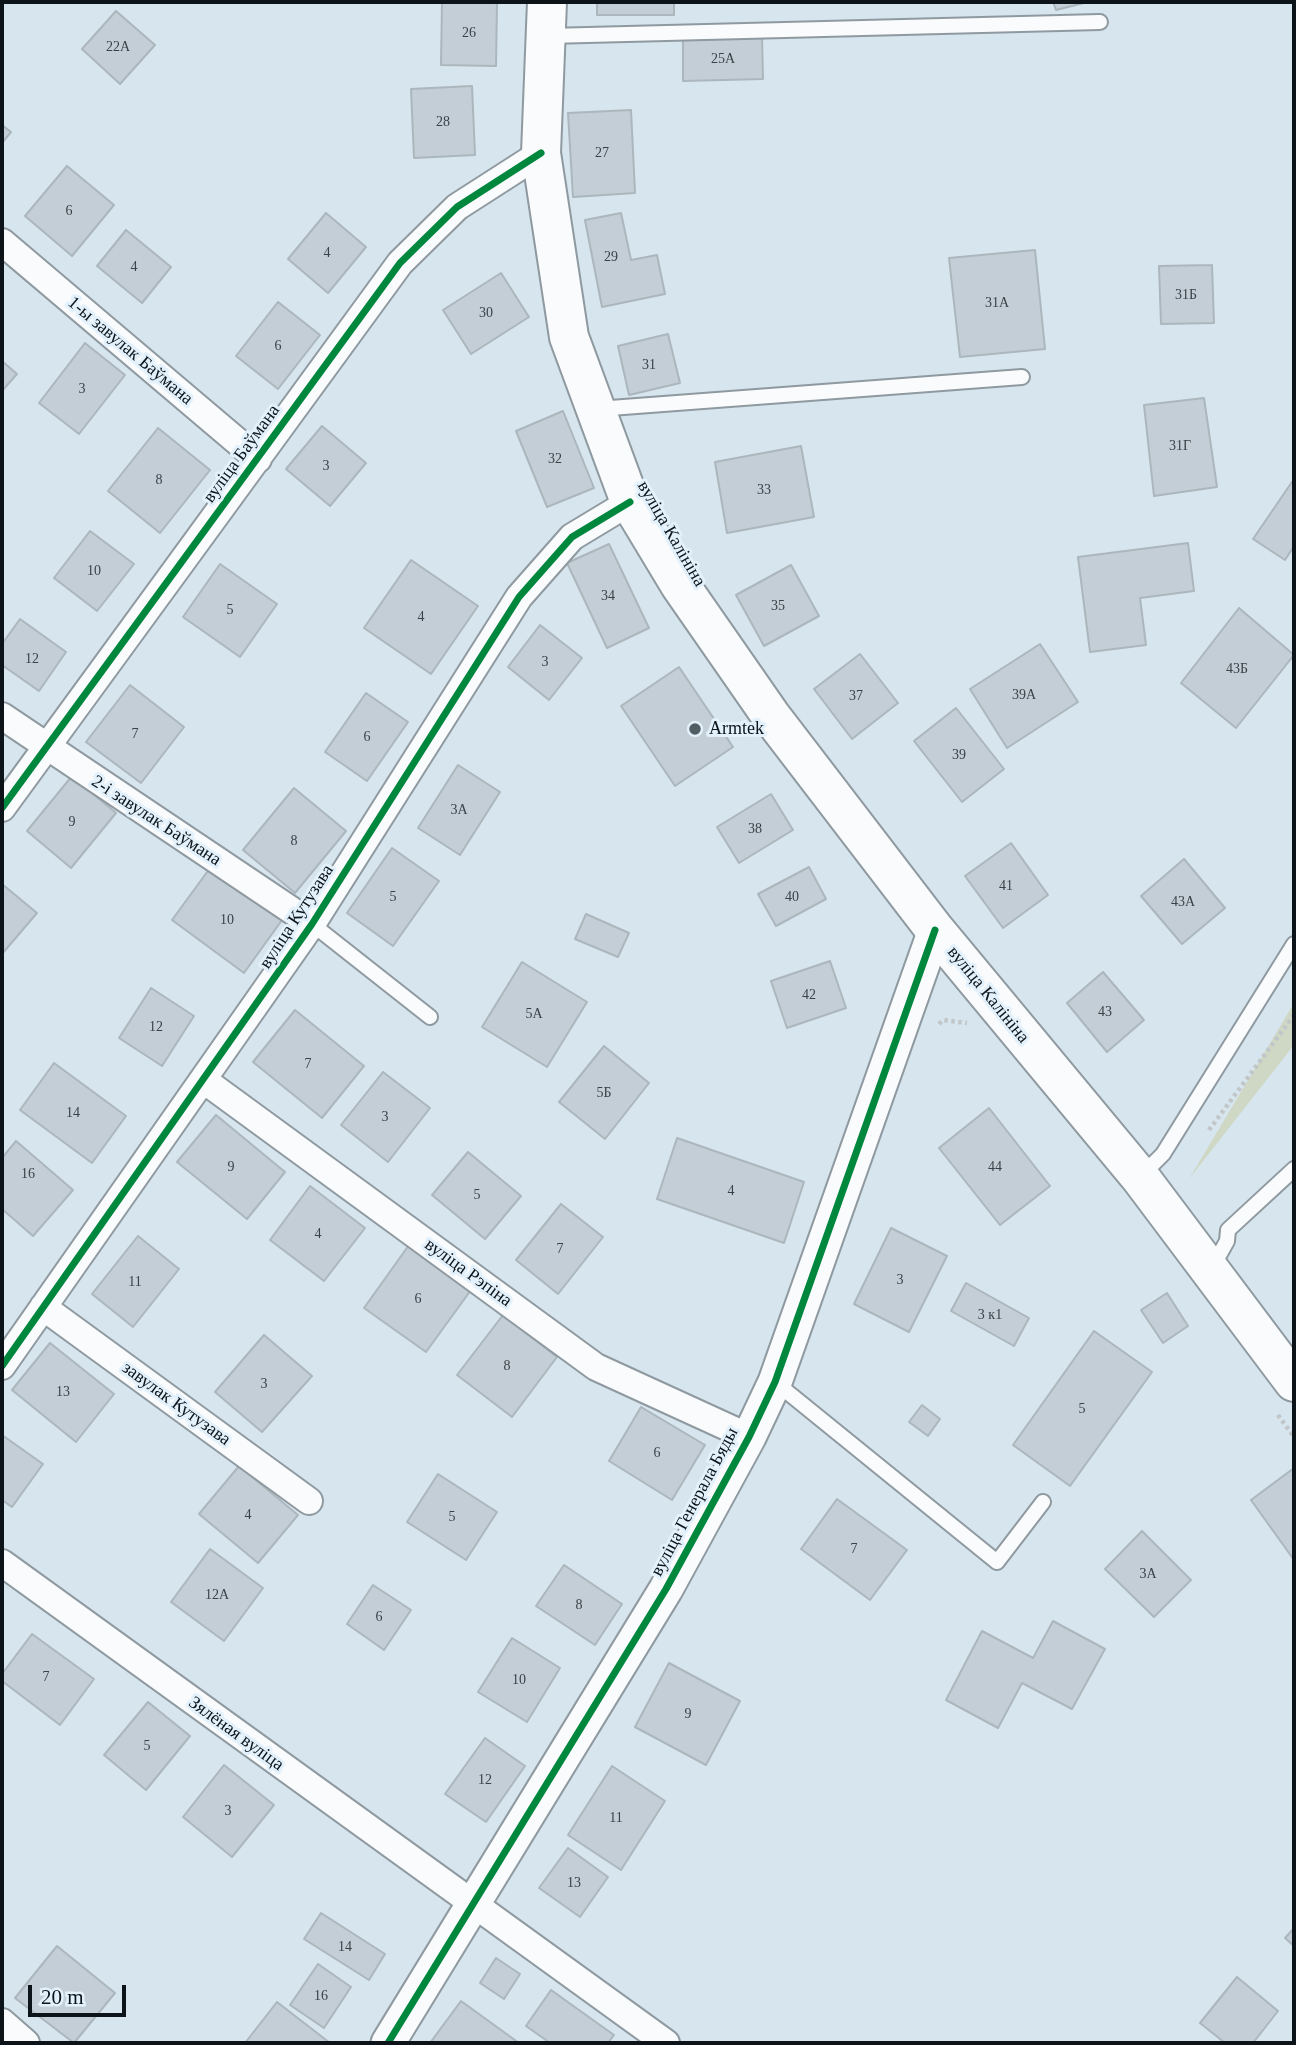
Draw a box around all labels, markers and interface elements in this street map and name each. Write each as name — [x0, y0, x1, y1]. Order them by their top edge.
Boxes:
house number: 26 — [462, 25, 476, 41]
house number: 22А — [106, 39, 130, 55]
house number: 25А — [711, 51, 735, 67]
house number: 28 — [436, 114, 450, 130]
house number: 27 — [595, 145, 609, 161]
house number: 6 — [66, 203, 72, 219]
house number: 4 — [324, 245, 330, 261]
house number: 29 — [604, 249, 618, 265]
house number: 4 — [130, 259, 138, 275]
house number: 31Б — [1175, 287, 1197, 303]
street label: 1-ы завулак Баўмана — [63, 292, 197, 410]
house number: 31А — [985, 295, 1009, 311]
house number: 30 — [479, 305, 493, 321]
house number: 6 — [274, 338, 282, 354]
house number: 31 — [642, 357, 656, 373]
house number: 3 — [78, 381, 86, 397]
street label: вуліца Баўмана — [199, 401, 285, 507]
house number: 31Г — [1169, 438, 1191, 454]
house number: 32 — [548, 451, 562, 467]
house number: 3 — [322, 458, 330, 474]
house number: 8 — [156, 472, 162, 488]
street label: вуліца Калініна — [632, 477, 710, 591]
house number: 33 — [757, 482, 771, 498]
house number: 10 — [87, 563, 101, 579]
house number: 34 — [601, 588, 615, 604]
house number: 35 — [771, 598, 785, 614]
house number: 5 — [226, 602, 233, 618]
house number: 4 — [418, 609, 424, 625]
house number: 12 — [25, 651, 39, 667]
house number: 3 — [542, 654, 548, 670]
house number: 43Б — [1226, 661, 1248, 677]
house number: 39А — [1012, 687, 1036, 703]
house number: 37 — [849, 688, 863, 704]
place label: Armtek — [709, 718, 764, 740]
marker: Armtek — [687, 721, 703, 737]
house number: 7 — [132, 726, 138, 742]
house number: 6 — [364, 729, 370, 745]
house number: 39 — [952, 747, 966, 763]
street label: 2-і завулак Баўмана — [87, 771, 225, 871]
house number: 3А — [450, 802, 468, 818]
house number: 9 — [68, 814, 76, 830]
house number: 38 — [748, 821, 762, 837]
house number: 8 — [290, 833, 298, 849]
street label: вуліца Кутузава — [255, 861, 339, 973]
house number: 41 — [999, 878, 1013, 894]
house number: 5 — [390, 889, 396, 905]
house number: 40 — [785, 889, 799, 905]
house number: 43А — [1171, 894, 1195, 910]
house number: 10 — [220, 912, 234, 928]
street label: вуліца Калініна — [942, 942, 1034, 1048]
house number: 42 — [802, 987, 816, 1003]
house number: 43 — [1098, 1004, 1112, 1020]
house number: 5А — [525, 1006, 543, 1022]
house number: 12 — [149, 1019, 163, 1035]
house number: 7 — [304, 1056, 312, 1072]
house number: 5Б — [596, 1085, 612, 1101]
house number: 14 — [66, 1105, 80, 1121]
house number: 3 — [382, 1109, 388, 1125]
house number: 9 — [228, 1159, 234, 1175]
house number: 44 — [988, 1159, 1002, 1175]
house number: 16 — [21, 1166, 35, 1182]
house number: 4 — [728, 1183, 734, 1199]
house number: 5 — [474, 1187, 480, 1203]
house number: 4 — [314, 1226, 322, 1242]
street label: вуліца Рэпіна — [420, 1234, 516, 1312]
house number: 7 — [556, 1241, 564, 1257]
house number: 3 — [897, 1272, 904, 1288]
house number: 11 — [128, 1274, 142, 1290]
house number: 6 — [414, 1291, 422, 1307]
house number: 3 к1 — [978, 1307, 1002, 1323]
street label: завулак Кутузава — [117, 1357, 235, 1451]
house number: 8 — [504, 1358, 510, 1374]
house number: 3 — [260, 1376, 268, 1392]
house number: 13 — [56, 1384, 70, 1400]
house number: 5 — [1078, 1401, 1086, 1417]
street label: вуліца Генерала Бяды — [647, 1424, 743, 1580]
house number: 6 — [654, 1445, 660, 1461]
house number: 4 — [244, 1507, 252, 1523]
house number: 5 — [448, 1509, 456, 1525]
house number: 7 — [850, 1541, 858, 1557]
house number: 3А — [1139, 1566, 1157, 1582]
house number: 12А — [205, 1587, 229, 1603]
house number: 8 — [576, 1597, 582, 1613]
house number: 6 — [376, 1609, 382, 1625]
house number: 7 — [42, 1669, 50, 1685]
house number: 10 — [512, 1672, 526, 1688]
street label: Зялёная вуліца — [184, 1692, 288, 1776]
house number: 9 — [684, 1706, 692, 1722]
house number: 5 — [144, 1738, 150, 1754]
house number: 12 — [478, 1772, 492, 1788]
house number: 3 — [224, 1803, 232, 1819]
house number: 11 — [609, 1810, 623, 1826]
house number: 13 — [567, 1875, 581, 1891]
house number: 14 — [338, 1939, 352, 1955]
scale bar — [32, 1972, 130, 2016]
text: 20 m — [41, 1985, 84, 2009]
house number: 16 — [314, 1988, 328, 2004]

